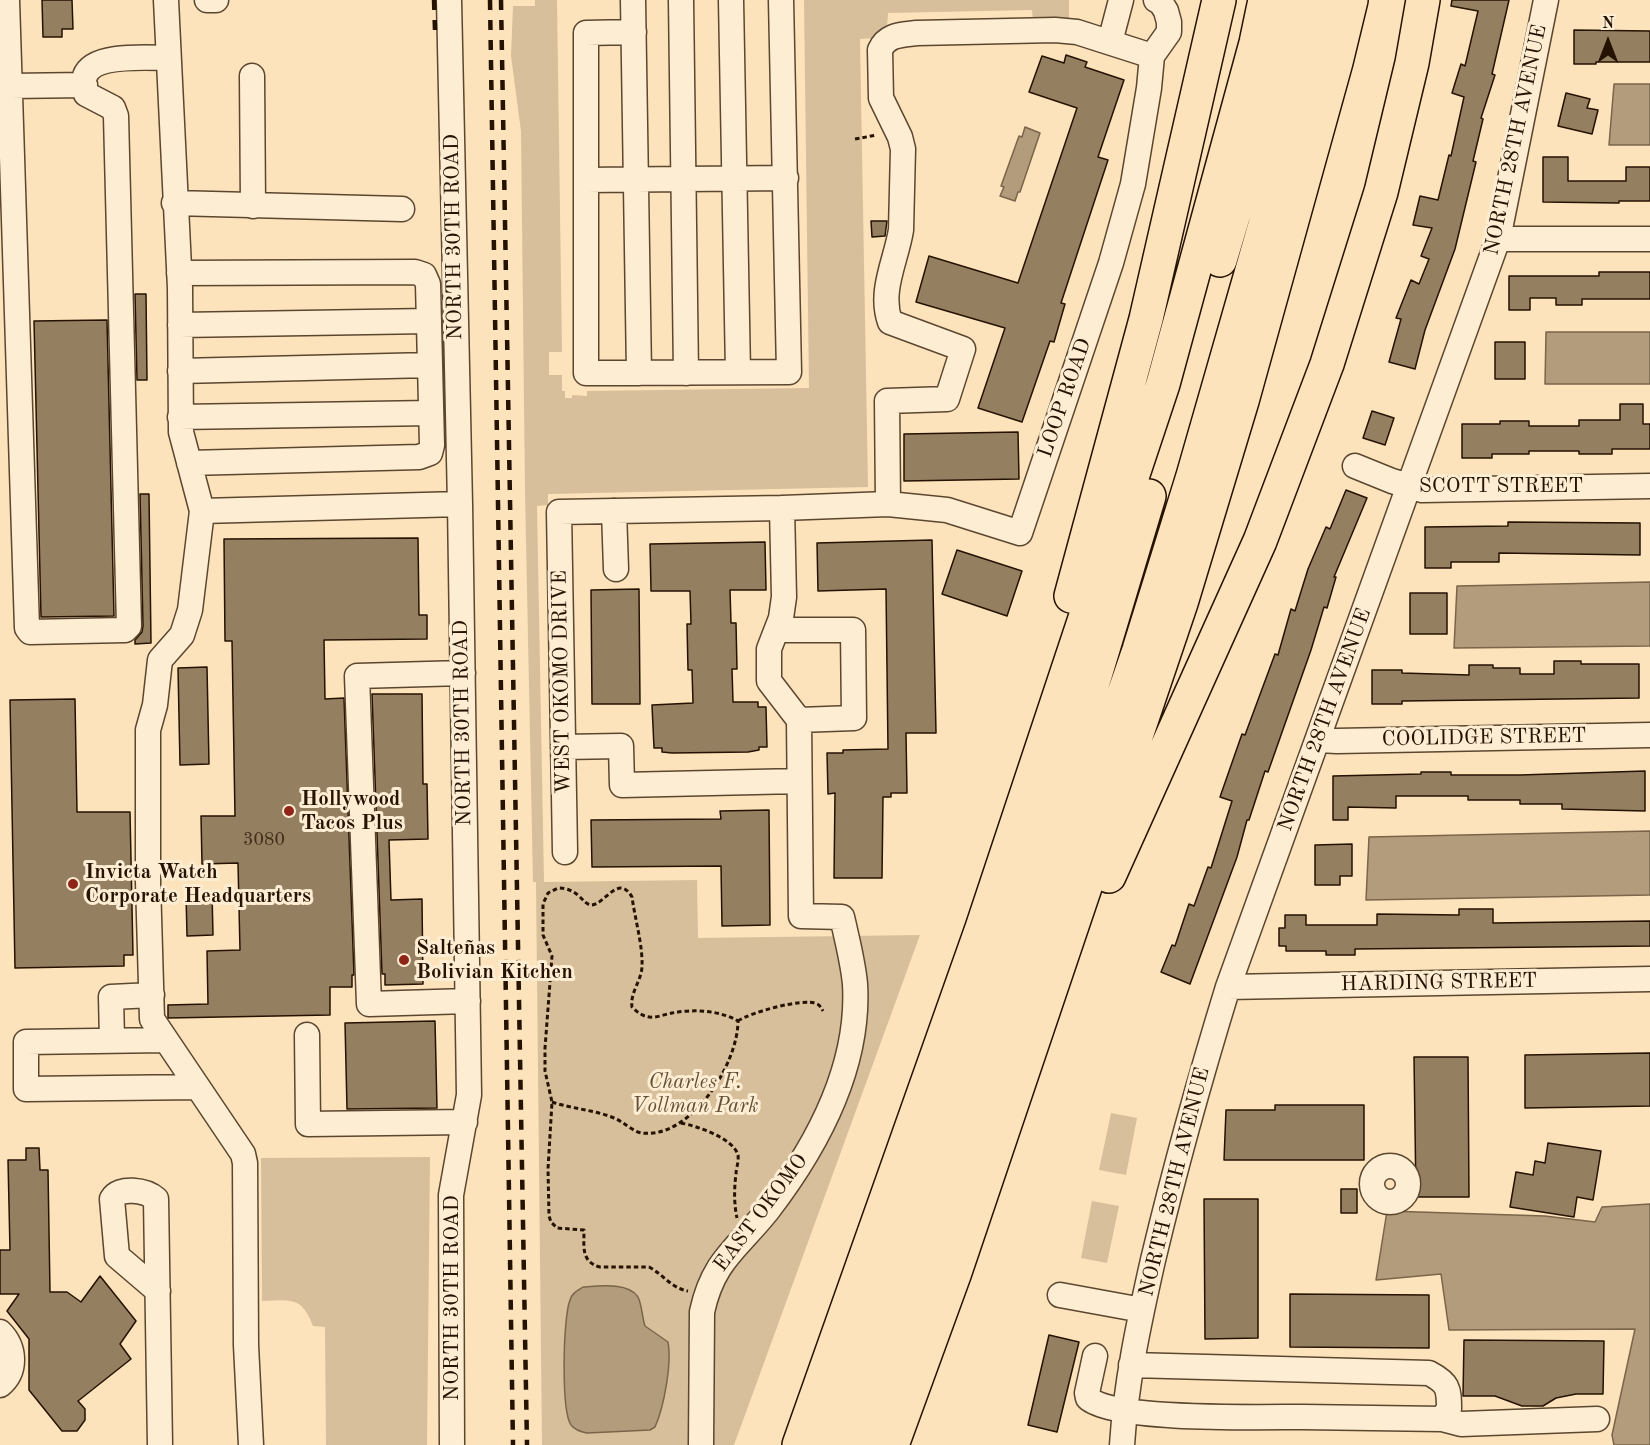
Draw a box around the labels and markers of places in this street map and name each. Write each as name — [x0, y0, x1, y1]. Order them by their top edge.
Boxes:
place label: Hollywood Tacos Plus — [301, 786, 403, 836]
marker: Hollywood Tacos Plus — [282, 804, 296, 818]
place label: Invicta Watch Corporate Headquarters — [85, 859, 311, 909]
marker: Invicta Watch Corporate Headquarters — [66, 877, 80, 891]
place label: Salteñas Bolivian Kitchen — [416, 935, 573, 985]
marker: Salteñas Bolivian Kitchen — [397, 953, 411, 967]

